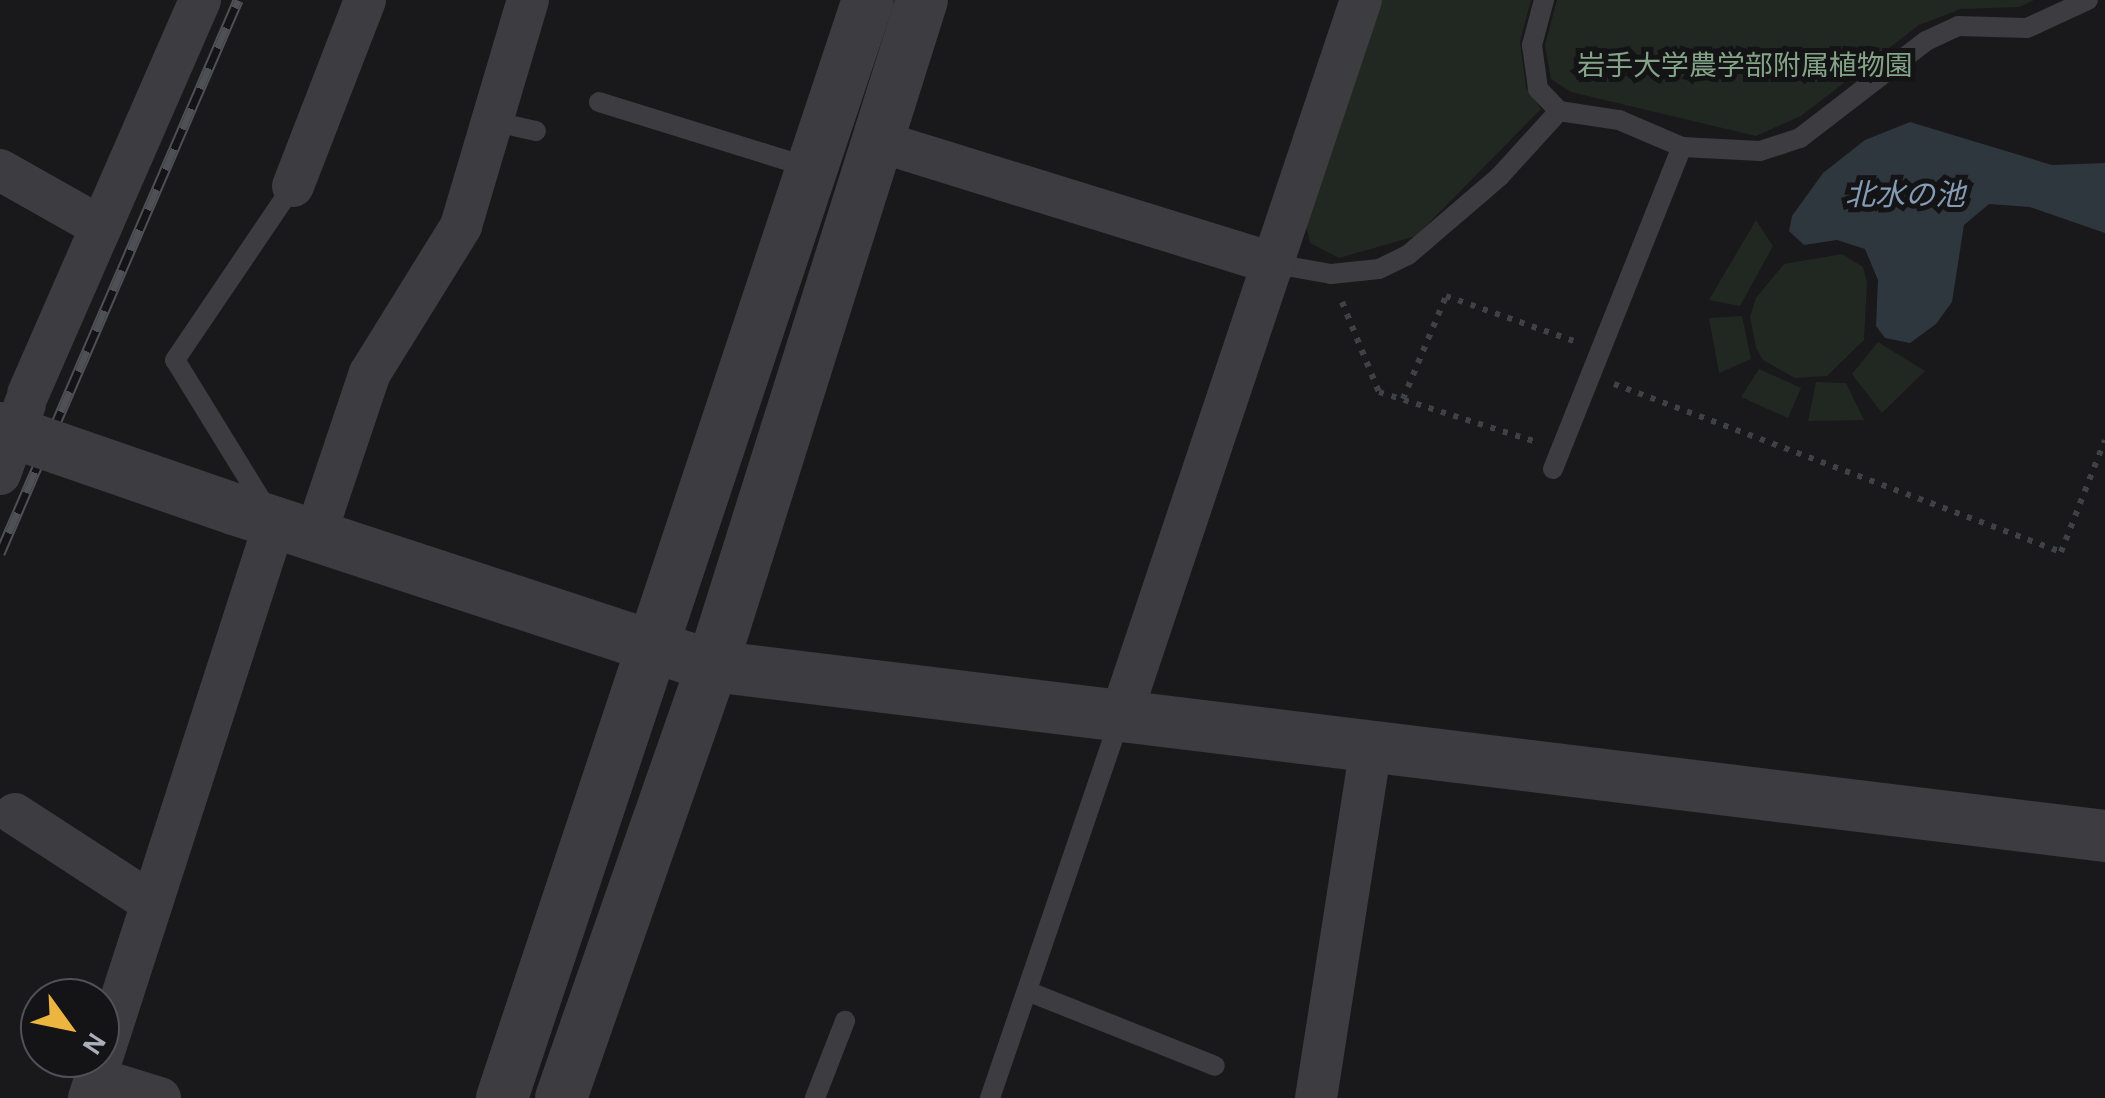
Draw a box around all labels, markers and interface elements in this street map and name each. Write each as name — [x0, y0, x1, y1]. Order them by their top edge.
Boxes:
park label: 岩手大学農学部附属植物園 — [1577, 50, 1913, 84]
water label: 北水の池 — [1845, 178, 1965, 214]
north arrow — [20, 978, 120, 1078]
text: N — [76, 1027, 111, 1059]

